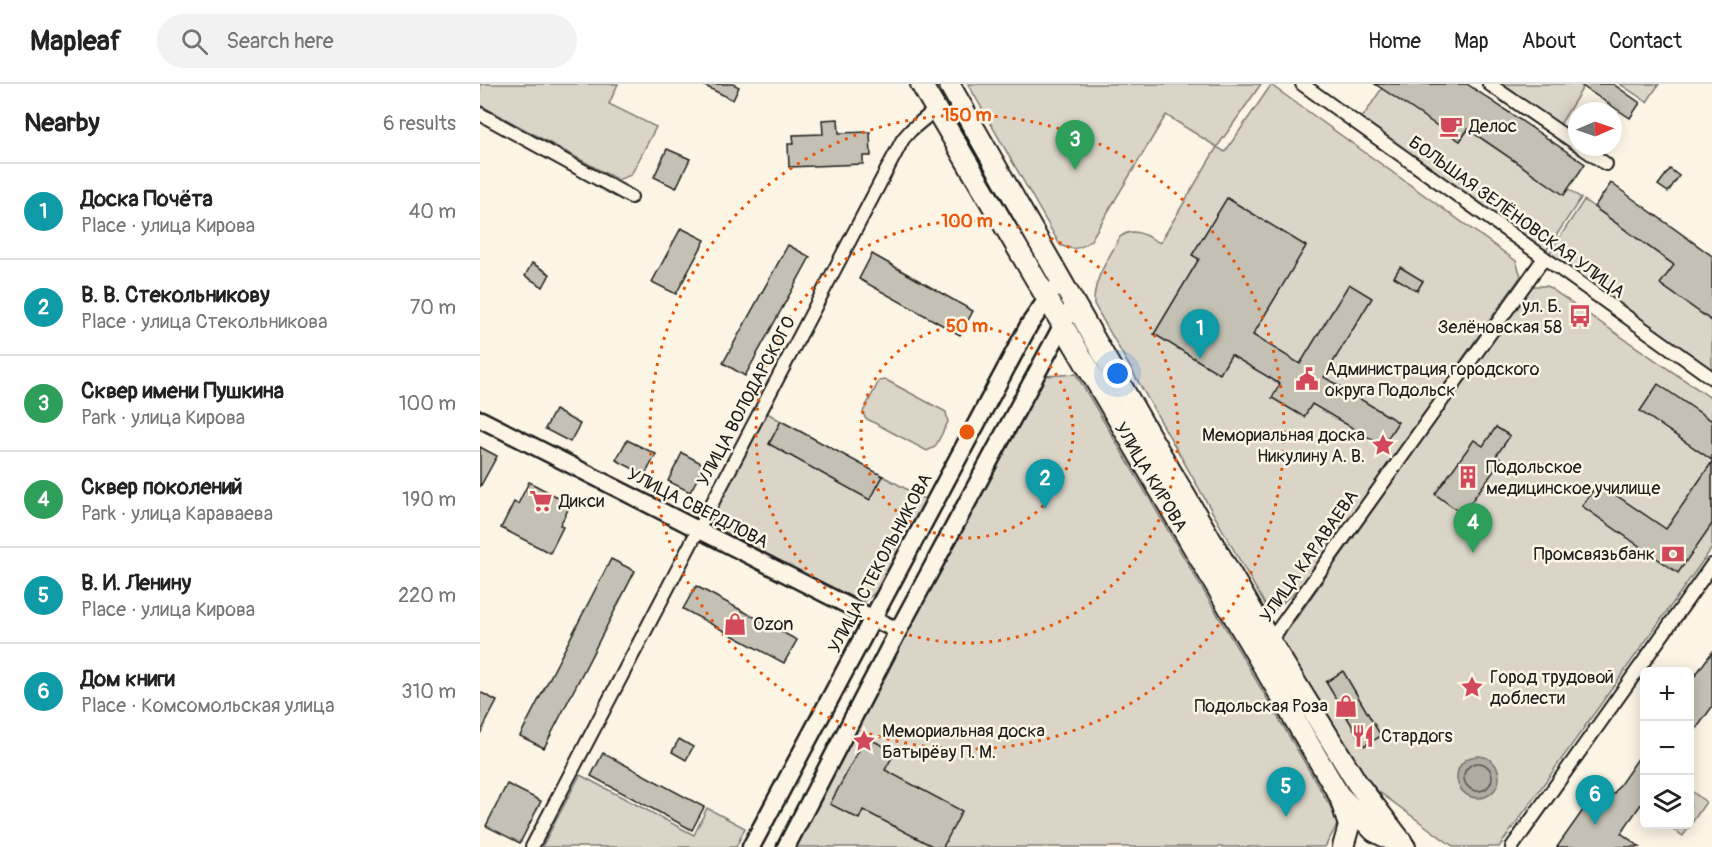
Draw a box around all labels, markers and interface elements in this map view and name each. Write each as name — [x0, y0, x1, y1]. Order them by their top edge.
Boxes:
search box — [157, 14, 577, 68]
text: Mapleaf — [30, 24, 121, 59]
icon: search — [178, 25, 211, 58]
text: Search here — [226, 27, 334, 55]
text: Home — [1368, 28, 1421, 55]
text: Map — [1454, 28, 1489, 55]
text: About — [1522, 28, 1576, 55]
text: Contact — [1609, 28, 1682, 55]
north arrow — [1568, 102, 1622, 156]
text: 150 m — [943, 104, 992, 127]
text: Nearby — [24, 107, 100, 139]
text: 6 results — [383, 111, 456, 136]
cafe icon: Делос — [1438, 113, 1464, 139]
place label: Делос — [1468, 115, 1517, 138]
pin: 3 — [1056, 120, 1094, 170]
street label: БОЛЬШАЯ ЗЕЛЁНОВСКАЯ УЛИЦА — [1404, 131, 1630, 304]
text: Доска Почёта — [81, 185, 213, 213]
text: 1 — [40, 199, 47, 224]
text: 40 m — [409, 199, 456, 224]
text: 100 m — [941, 210, 993, 233]
text: Place · улица Кирова — [81, 213, 255, 238]
text: В. В. Стекольникову — [81, 281, 270, 309]
text: 2 — [38, 295, 49, 320]
text: 70 m — [410, 295, 456, 320]
place label: ул. Б. Зелёновская 58 — [1438, 295, 1562, 339]
bus stop icon: ул. Б. Зелёновская 58 — [1567, 303, 1593, 329]
text: Place · улица Стекольникова — [81, 309, 327, 334]
pin: 1 — [1180, 310, 1220, 359]
street label: УЛИЦА ВОЛОДАРСКОГО — [692, 312, 801, 490]
text: 50 m — [946, 315, 988, 338]
place label: Администрация городского округа Подольск — [1325, 358, 1540, 402]
your location — [1103, 359, 1132, 388]
public building icon: Администрация городского округа Подольск — [1294, 366, 1320, 392]
text: Сквер имени Пушкина — [81, 377, 284, 405]
text: 3 — [38, 391, 49, 416]
text: 100 m — [399, 391, 456, 416]
text: Park · улица Кирова — [81, 405, 245, 430]
street label: УЛИЦА КИРОВА — [1109, 418, 1193, 537]
centre of rings — [957, 422, 977, 442]
place label: Мемориальная доска Никулину А. В. — [1202, 424, 1365, 468]
place icon: Мемориальная доска Никулину А. В. — [1370, 432, 1396, 458]
place label: Подольское медицинское училище — [1486, 456, 1661, 500]
pin: 2 — [1026, 460, 1064, 509]
street label: УЛИЦА СВЕРДЛОВА — [623, 463, 772, 554]
building icon: Подольское медицинское училище — [1455, 464, 1481, 490]
street label: УЛИЦА СТЕКОЛЬНИКОВА — [823, 469, 938, 657]
text: Сквер поколений — [81, 473, 243, 501]
street label: УЛИЦА КАРАВАЕВА — [1255, 485, 1364, 627]
text: 4 — [38, 487, 49, 512]
text: 190 m — [402, 487, 456, 512]
supermarket icon: Дикси — [528, 488, 554, 514]
place label: Дикси — [558, 490, 604, 513]
text: Park · улица Караваева — [81, 501, 273, 526]
pin: 4 — [1454, 504, 1492, 553]
bank icon: Промсвязьбанк — [1660, 541, 1686, 567]
place label: Промсвязьбанк — [1534, 543, 1655, 566]
text: В. И. Ленину — [81, 569, 191, 597]
text: 5 — [38, 583, 49, 608]
text: 220 m — [398, 583, 456, 608]
text: Place · улица Кирова — [81, 597, 255, 622]
shop icon: Ozon — [722, 611, 748, 637]
place label: Ozon — [753, 613, 793, 636]
text: Дом книги — [81, 665, 175, 693]
place label: Город трудовой доблести — [1490, 666, 1614, 710]
map controls — [1640, 667, 1694, 829]
button: + — [1640, 667, 1694, 721]
place icon: Город трудовой доблести — [1459, 674, 1485, 700]
text: 6 — [38, 679, 49, 704]
text: 310 m — [401, 679, 456, 704]
text: Place · Комсомольская улица — [81, 693, 335, 718]
shop icon: Подольская Роза — [1333, 693, 1359, 719]
place label: Подольская Роза — [1194, 695, 1328, 718]
place label: Мемориальная доска Батырёву П. М. — [882, 720, 1045, 764]
button: − — [1640, 721, 1694, 775]
restaurant icon: Стардогs — [1350, 723, 1376, 749]
place label: Стардогs — [1381, 725, 1453, 748]
place icon: Мемориальная доска Батырёву П. М. — [851, 728, 877, 754]
pin: 5 — [1266, 768, 1306, 817]
button: layers — [1640, 775, 1694, 829]
pin: 6 — [1576, 776, 1614, 825]

